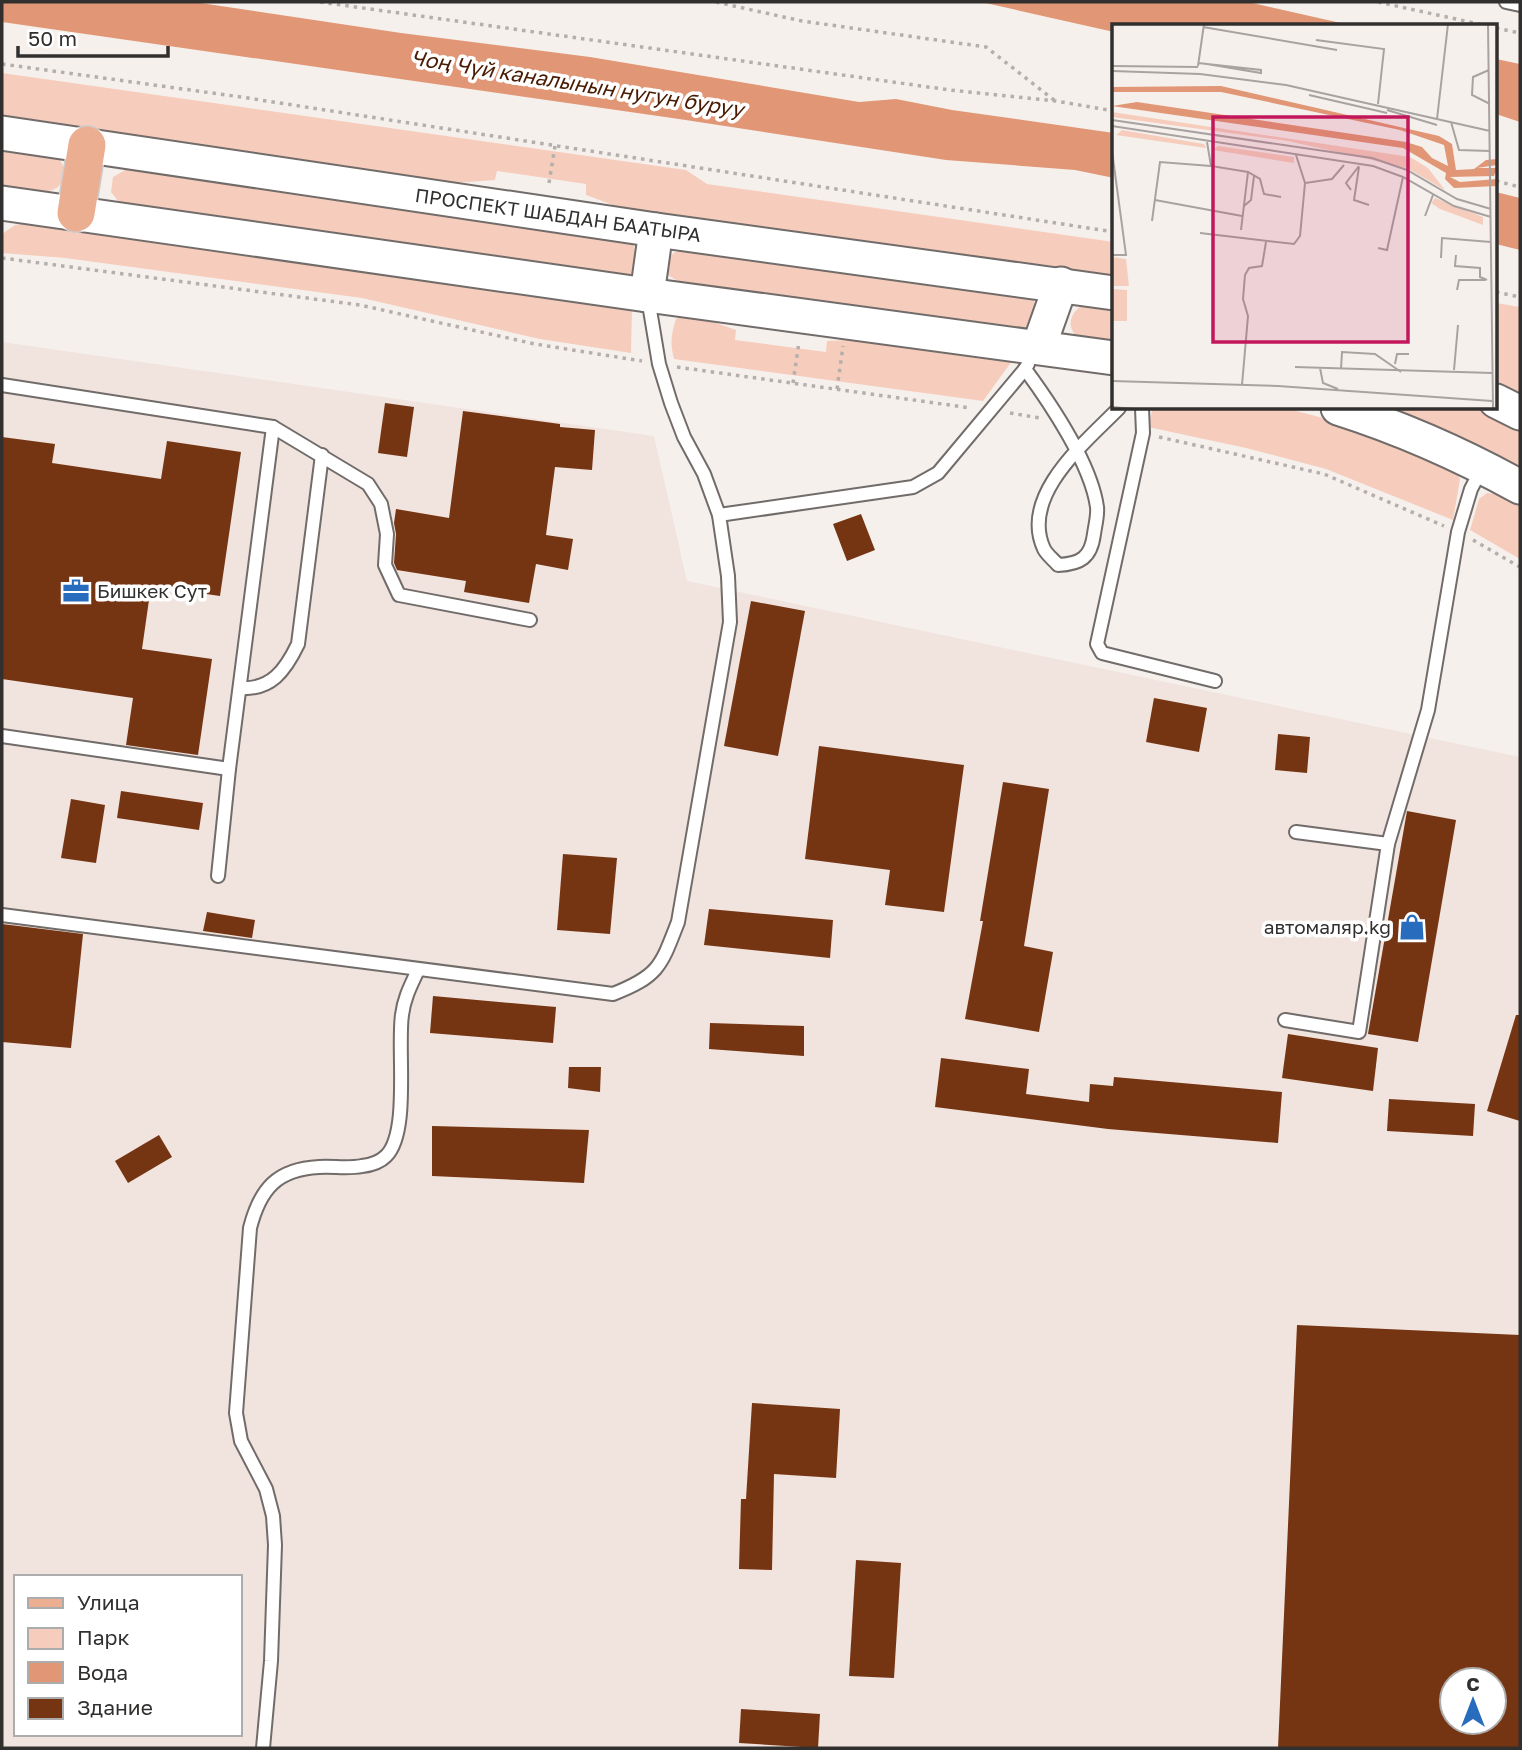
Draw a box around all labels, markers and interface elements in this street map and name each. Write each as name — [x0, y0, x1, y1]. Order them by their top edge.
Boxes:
scale bar — [18, 14, 168, 58]
inset map — [1112, 24, 1498, 410]
text: 50 m — [28, 25, 77, 51]
water label: Чоң Чүй каналынын нугун буруу — [409, 44, 748, 123]
street label: ПРОСПЕКТ ШАБДАН БААТЫРА — [414, 183, 703, 246]
office icon: Бишкек Сут — [61, 576, 91, 606]
place label: Бишкек Сут — [97, 579, 207, 602]
shop icon: автомаляр.kg — [1397, 912, 1427, 942]
place label: автомаляр.kg — [1264, 915, 1391, 938]
legend — [14, 1575, 242, 1736]
text: Улица — [77, 1589, 140, 1615]
text: Парк — [77, 1624, 130, 1650]
text: Вода — [77, 1659, 128, 1685]
north arrow — [1438, 1666, 1508, 1736]
text: С — [1466, 1672, 1480, 1695]
text: Здание — [77, 1694, 153, 1720]

